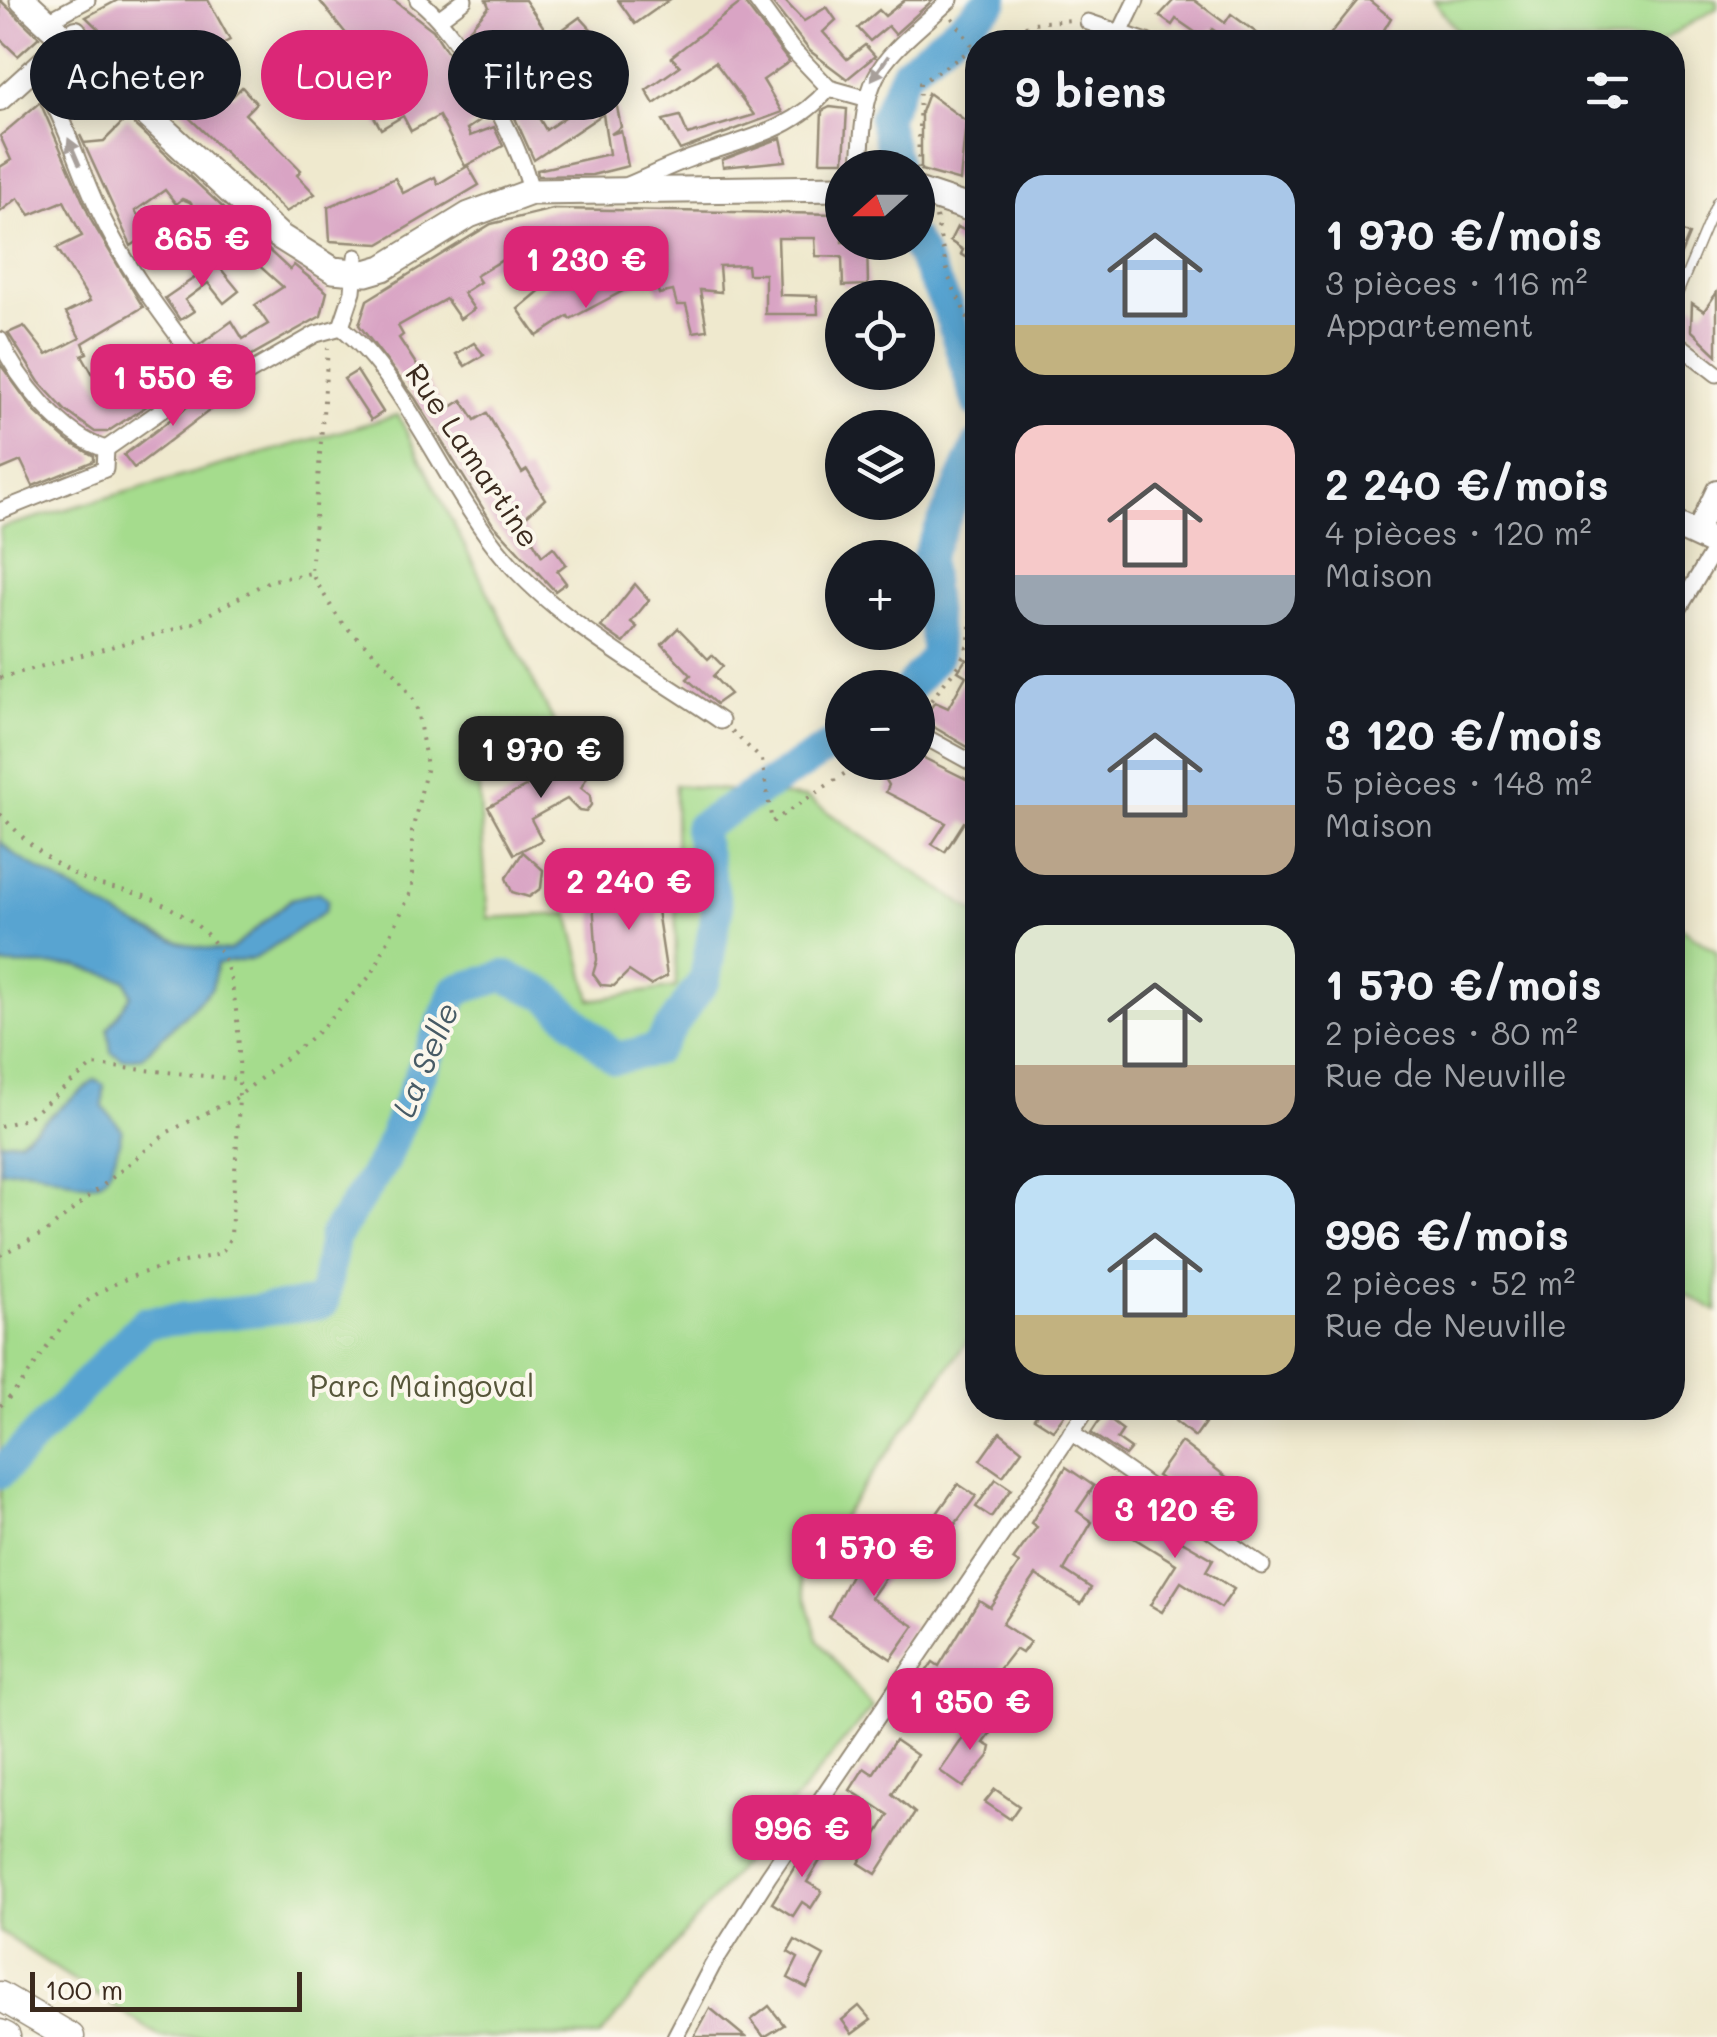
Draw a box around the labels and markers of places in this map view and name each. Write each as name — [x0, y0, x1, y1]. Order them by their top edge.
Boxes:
pin: 865 € — [132, 205, 272, 290]
pin: 1 230 € — [494, 226, 678, 311]
pin: 1 550 € — [81, 344, 265, 429]
pin: 1 970 € — [449, 716, 633, 801]
pin: 2 240 € — [537, 848, 721, 933]
pin: 3 120 € — [1083, 1476, 1267, 1561]
pin: 1 570 € — [782, 1514, 966, 1599]
pin: 1 350 € — [878, 1668, 1062, 1753]
pin: 996 € — [732, 1795, 872, 1880]

